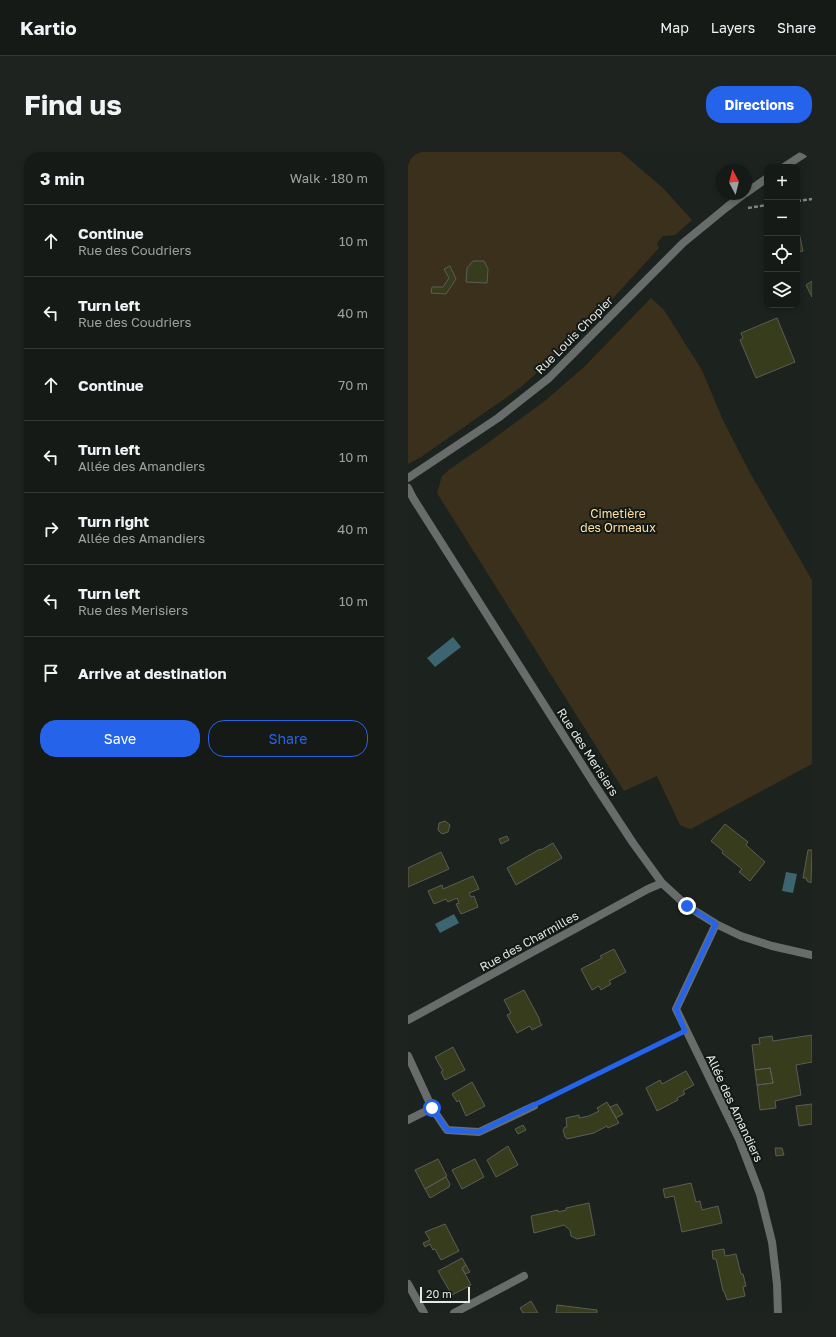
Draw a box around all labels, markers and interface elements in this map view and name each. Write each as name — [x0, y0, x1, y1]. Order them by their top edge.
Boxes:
text: Kartio — [20, 16, 77, 39]
text: Map — [660, 19, 689, 36]
text: Layers — [711, 19, 755, 36]
text: Share — [777, 19, 816, 36]
button: Directions — [706, 86, 812, 123]
text: Find us — [24, 88, 122, 121]
north arrow — [716, 164, 752, 200]
map controls — [764, 164, 800, 308]
button: + — [764, 164, 800, 200]
text: 3 min — [40, 168, 84, 189]
text: Walk · 180 m — [290, 170, 368, 186]
button: − — [764, 200, 800, 236]
text: Continue — [78, 224, 144, 242]
icon: ahead — [40, 230, 62, 252]
text: 10 m — [339, 233, 368, 249]
button: locate — [764, 236, 800, 272]
text: Rue des Coudriers — [78, 242, 191, 258]
button: layers — [764, 272, 800, 308]
street label: Rue Louis Chopier — [532, 293, 616, 377]
text: Turn left — [78, 296, 140, 314]
icon: left — [40, 302, 62, 324]
text: 40 m — [337, 305, 368, 321]
text: Rue des Coudriers — [78, 314, 191, 330]
icon: ahead — [40, 374, 62, 396]
text: Continue — [78, 376, 144, 394]
text: 70 m — [338, 377, 368, 393]
text: Turn left — [78, 440, 140, 458]
icon: left — [40, 446, 62, 468]
text: 10 m — [339, 449, 368, 465]
text: Allée des Amandiers — [78, 458, 205, 474]
park label: Cimetière des Ormeaux — [580, 506, 656, 535]
text: Turn right — [78, 512, 149, 530]
icon: right — [40, 518, 62, 540]
text: 40 m — [337, 521, 368, 537]
text: Allée des Amandiers — [78, 530, 205, 546]
text: Turn left — [78, 584, 140, 602]
icon: left — [40, 590, 62, 612]
text: 10 m — [339, 593, 368, 609]
text: Rue des Merisiers — [78, 602, 188, 618]
icon: arrive — [40, 662, 62, 684]
text: Arrive at destination — [78, 664, 227, 682]
street label: Rue des Merisiers — [554, 705, 622, 799]
button: Save — [40, 720, 200, 757]
button: Share — [208, 720, 368, 757]
route end — [678, 897, 696, 915]
street label: Rue des Charmilles — [477, 908, 581, 974]
street label: Allée des Amandiers — [703, 1052, 767, 1164]
route start — [423, 1099, 441, 1117]
scale bar — [420, 1285, 470, 1304]
text: 20 m — [426, 1287, 452, 1300]

